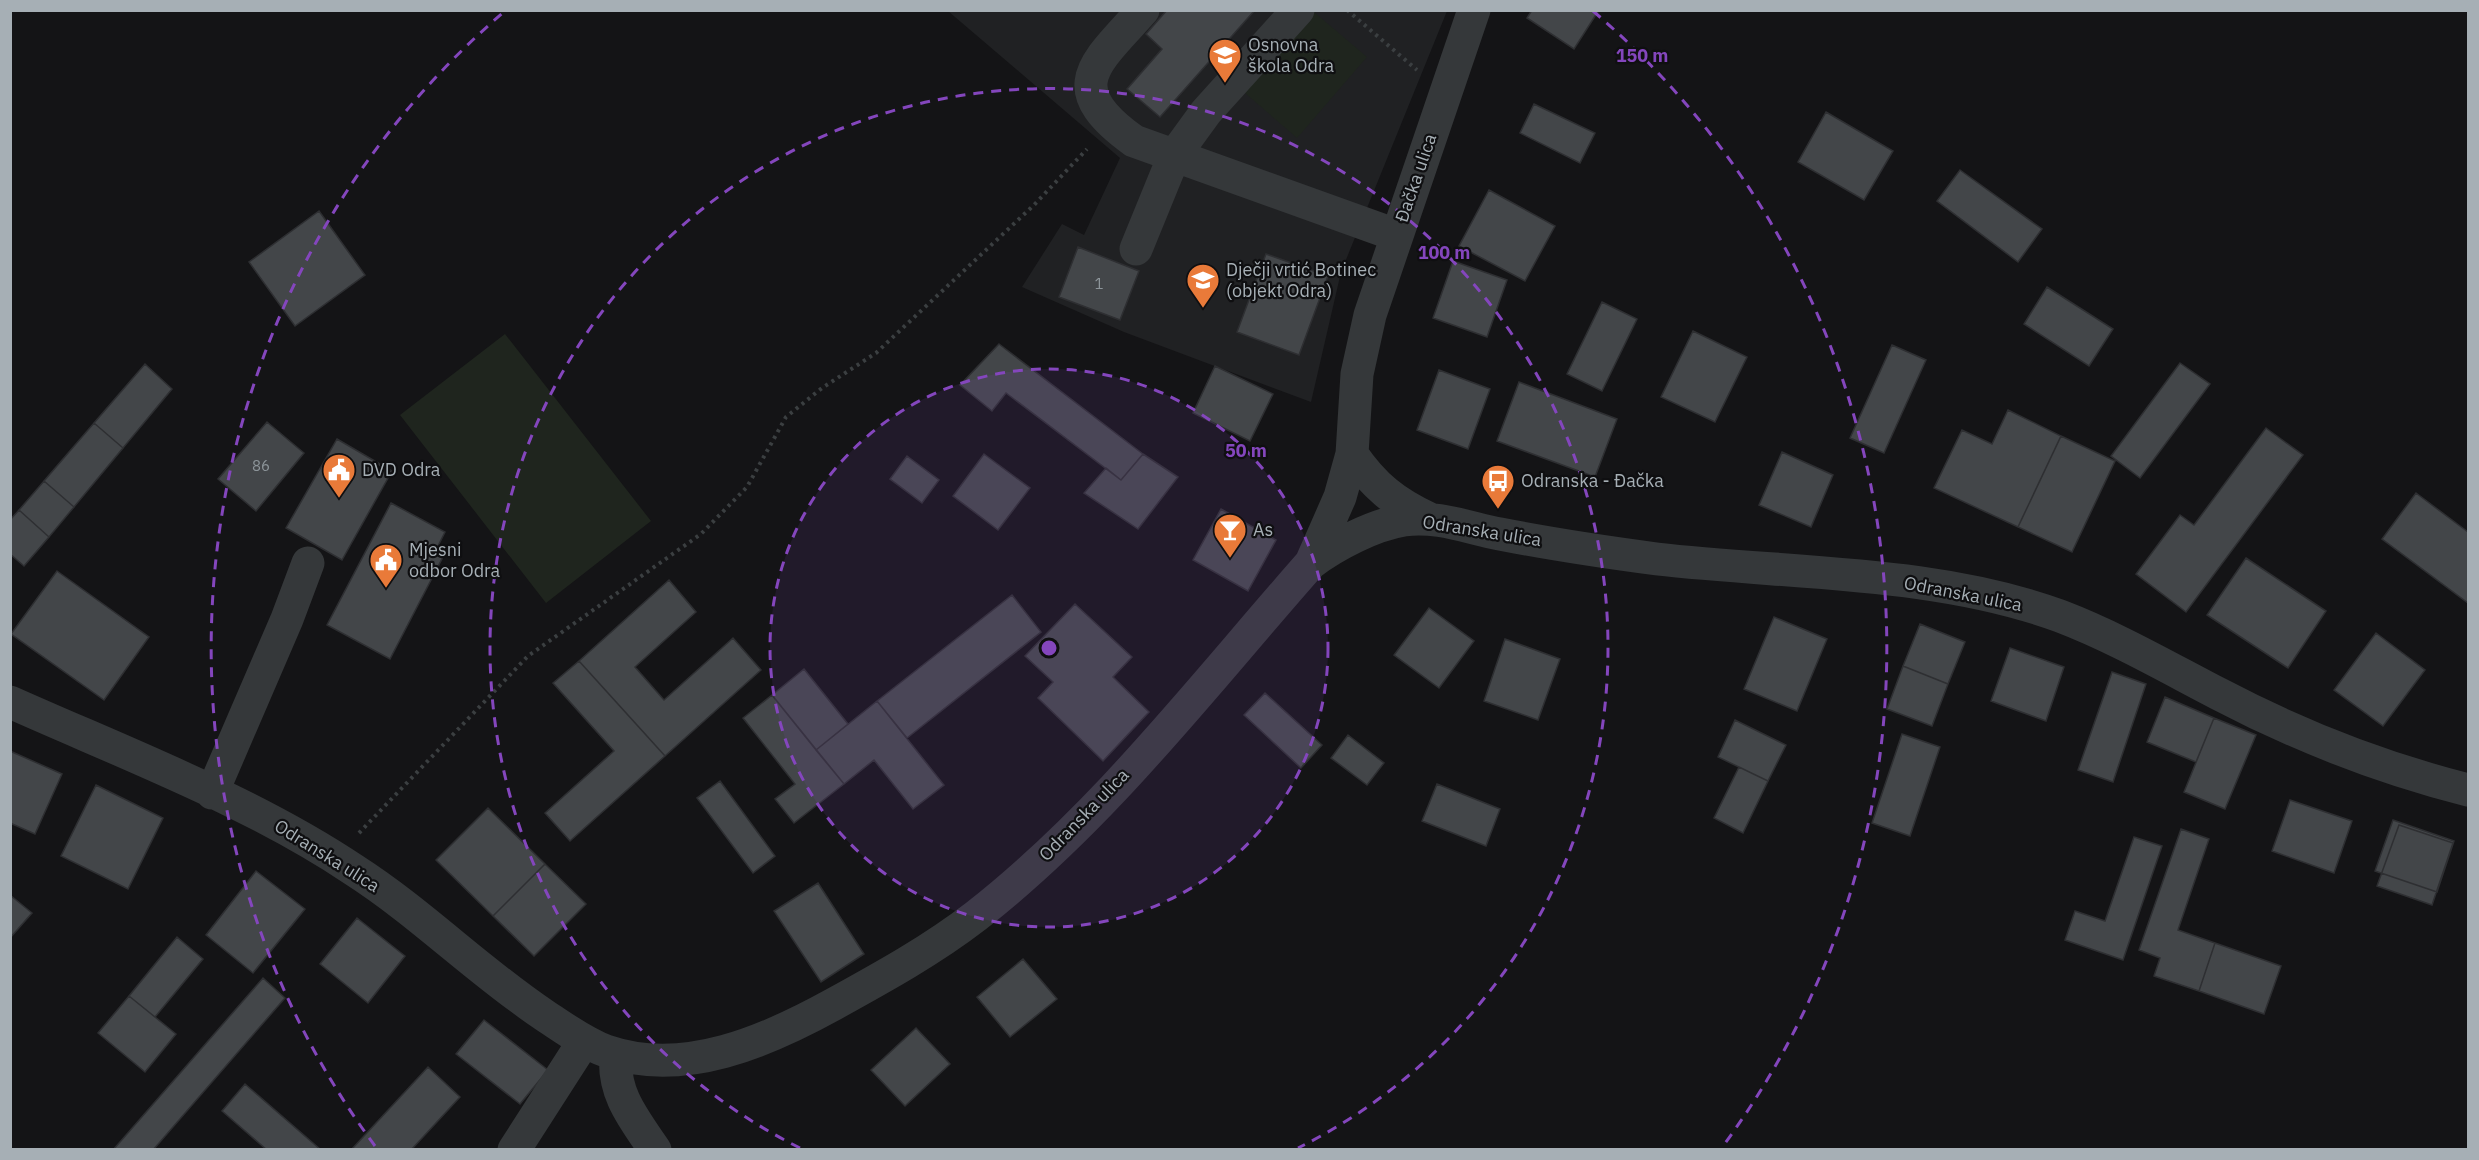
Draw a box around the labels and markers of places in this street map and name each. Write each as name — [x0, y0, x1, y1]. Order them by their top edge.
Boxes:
place label: Osnovna škola Odra — [1248, 33, 1334, 77]
school or university icon: Osnovna škola Odra — [1207, 37, 1243, 84]
place label: Dječji vrtić Botinec (objekt Odra) — [1226, 258, 1376, 302]
school or university icon: Dječji vrtić Botinec (objekt Odra) — [1185, 262, 1221, 309]
public building icon: DVD Odra — [321, 452, 357, 499]
place label: DVD Odra — [362, 458, 441, 481]
bus stop icon: Odranska - Đačka — [1480, 463, 1516, 510]
place label: Odranska - Đačka — [1521, 469, 1664, 492]
bar icon: As — [1212, 512, 1248, 559]
place label: As — [1253, 518, 1273, 541]
place label: Mjesni odbor Odra — [409, 538, 501, 582]
public building icon: Mjesni odbor Odra — [368, 542, 404, 589]
centre of rings — [1039, 638, 1059, 658]

